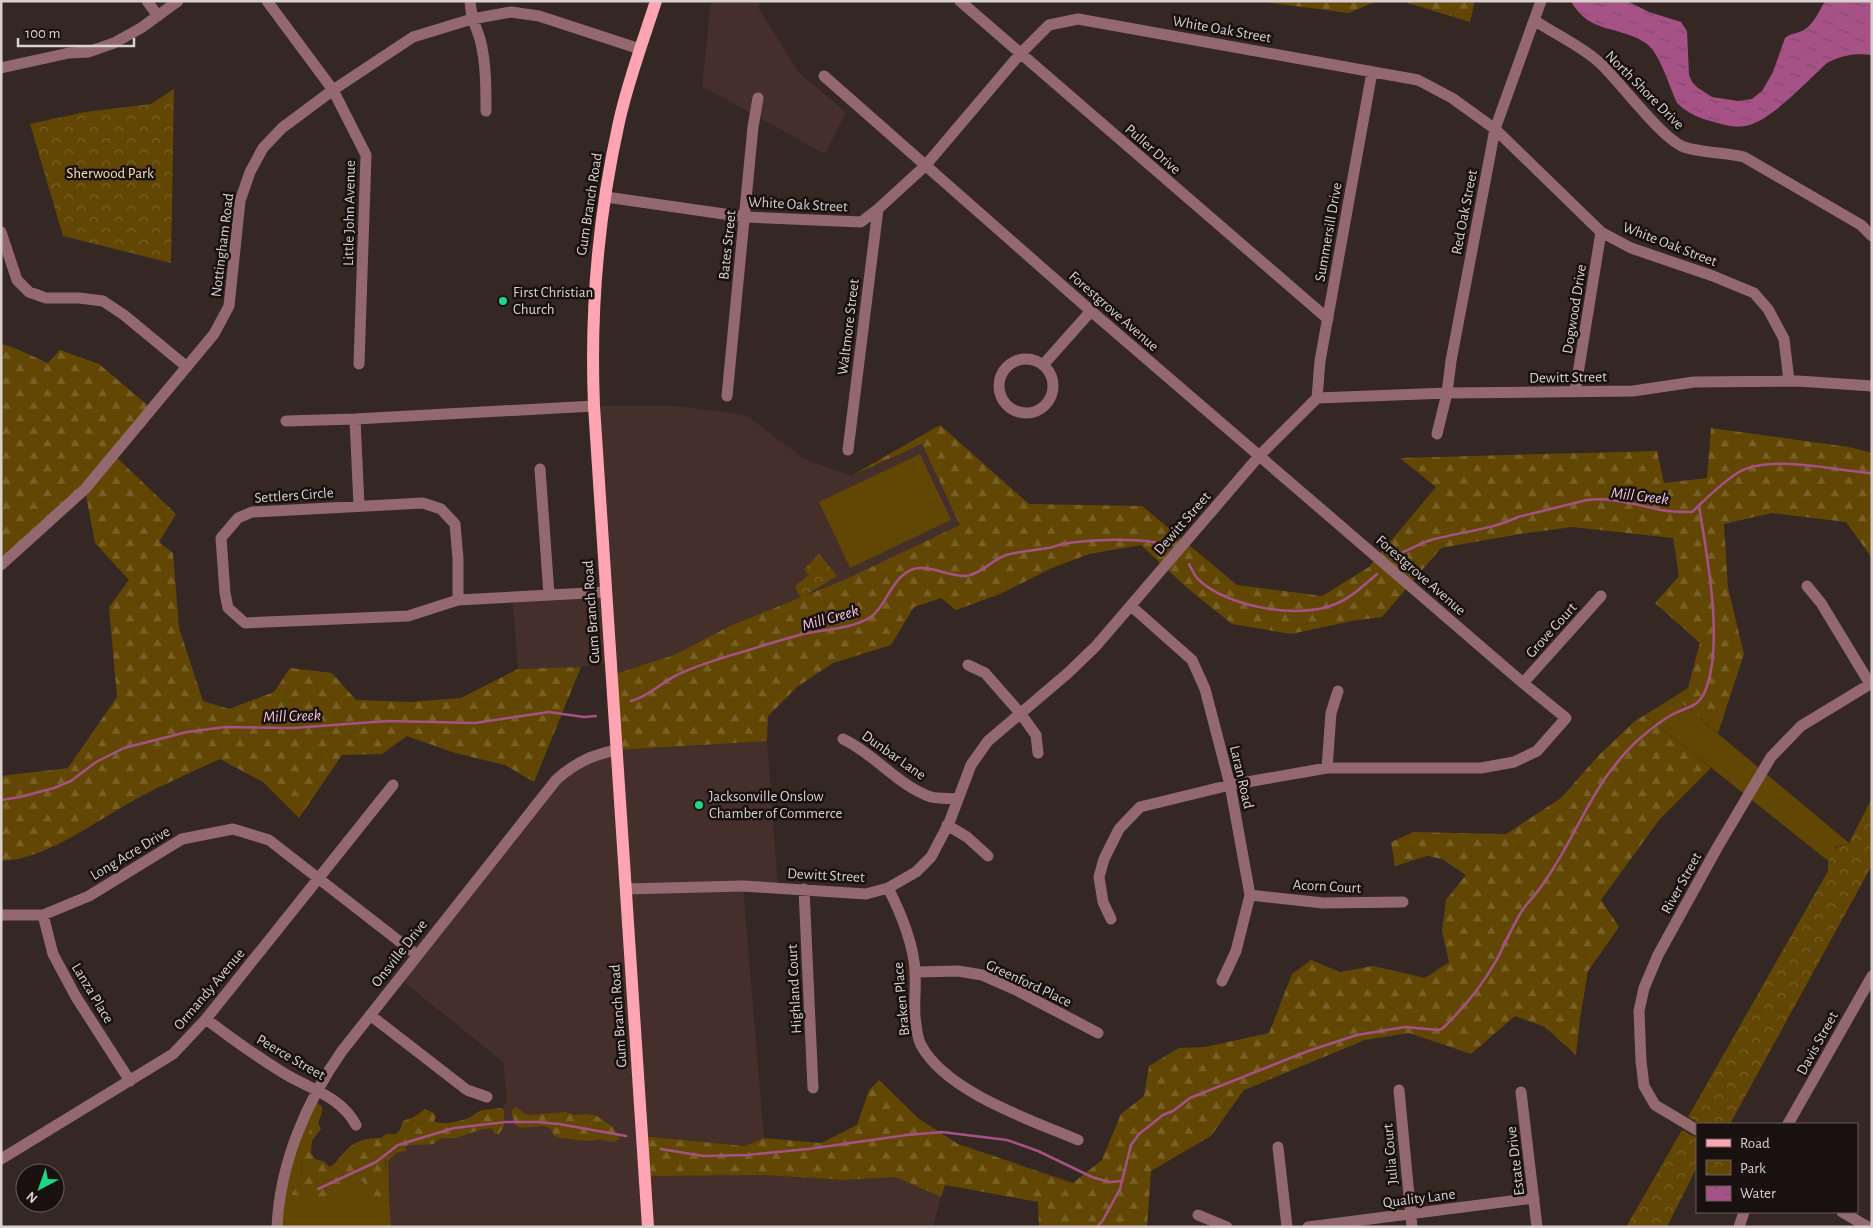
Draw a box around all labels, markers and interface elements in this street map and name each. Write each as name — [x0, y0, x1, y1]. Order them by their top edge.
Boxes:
street label: White Oak Street — [1172, 13, 1273, 46]
scale bar — [18, 15, 134, 47]
text: 100 m — [25, 26, 60, 41]
street label: North Shore Drive — [1602, 48, 1687, 133]
street label: Puller Drive — [1122, 121, 1183, 177]
street label: Gum Branch Road — [574, 151, 605, 256]
street label: Little John Avenue — [341, 160, 358, 266]
park label: Sherwood Park — [66, 166, 154, 181]
street label: Red Oak Street — [1449, 168, 1480, 256]
street label: Summersill Drive — [1312, 181, 1345, 283]
street label: Nottingham Road — [209, 192, 236, 298]
street label: White Oak Street — [748, 194, 848, 215]
street label: Bates Street — [716, 209, 739, 281]
street label: White Oak Street — [1621, 220, 1719, 269]
street label: Dogwood Drive — [1560, 263, 1589, 355]
street label: Forestgrove Avenue — [1066, 268, 1161, 354]
street label: Waltmore Street — [835, 278, 862, 376]
place label: First Christian Church — [513, 285, 593, 317]
marker: First Christian Church — [497, 295, 509, 307]
street label: Dewitt Street — [1529, 369, 1607, 386]
street label: Settlers Circle — [254, 485, 334, 506]
water label: Mill Creek — [1610, 485, 1670, 507]
street label: Dewitt Street — [1151, 489, 1214, 558]
street label: Forestgrove Avenue — [1373, 532, 1468, 618]
street label: Gum Branch Road — [580, 560, 603, 664]
street label: Grove Court — [1523, 600, 1580, 661]
water label: Mill Creek — [800, 602, 860, 634]
water label: Mill Creek — [263, 707, 321, 725]
street label: Dunbar Lane — [859, 728, 929, 783]
street label: Laran Road — [1227, 744, 1256, 810]
place label: Jacksonville Onslow Chamber of Commerce — [709, 789, 842, 821]
marker: Jacksonville Onslow Chamber of Commerce — [693, 799, 705, 811]
street label: Long Acre Drive — [88, 824, 173, 883]
street label: River Street — [1658, 850, 1704, 916]
street label: Dewitt Street — [787, 866, 865, 885]
street label: Acorn Court — [1292, 877, 1362, 896]
street label: Onsville Drive — [369, 917, 430, 990]
street label: Highland Court — [785, 944, 804, 1034]
street label: Ormandy Avenue — [171, 946, 248, 1033]
street label: Greenford Place — [984, 957, 1074, 1010]
street label: Lanza Place — [69, 960, 116, 1026]
street label: Braken Place — [891, 961, 912, 1037]
street label: Gum Branch Road — [607, 964, 630, 1068]
street label: Davis Street — [1794, 1009, 1841, 1077]
street label: Peerce Street — [254, 1032, 328, 1083]
street label: Julia Court — [1380, 1123, 1401, 1185]
legend — [1696, 1123, 1858, 1213]
street label: Estate Drive — [1504, 1125, 1527, 1196]
text: Road — [1740, 1136, 1770, 1151]
text: Park — [1740, 1161, 1766, 1176]
north arrow — [15, 1163, 65, 1213]
text: Water — [1740, 1186, 1776, 1201]
street label: Quality Lane — [1382, 1187, 1456, 1210]
text: N — [24, 1189, 40, 1206]

